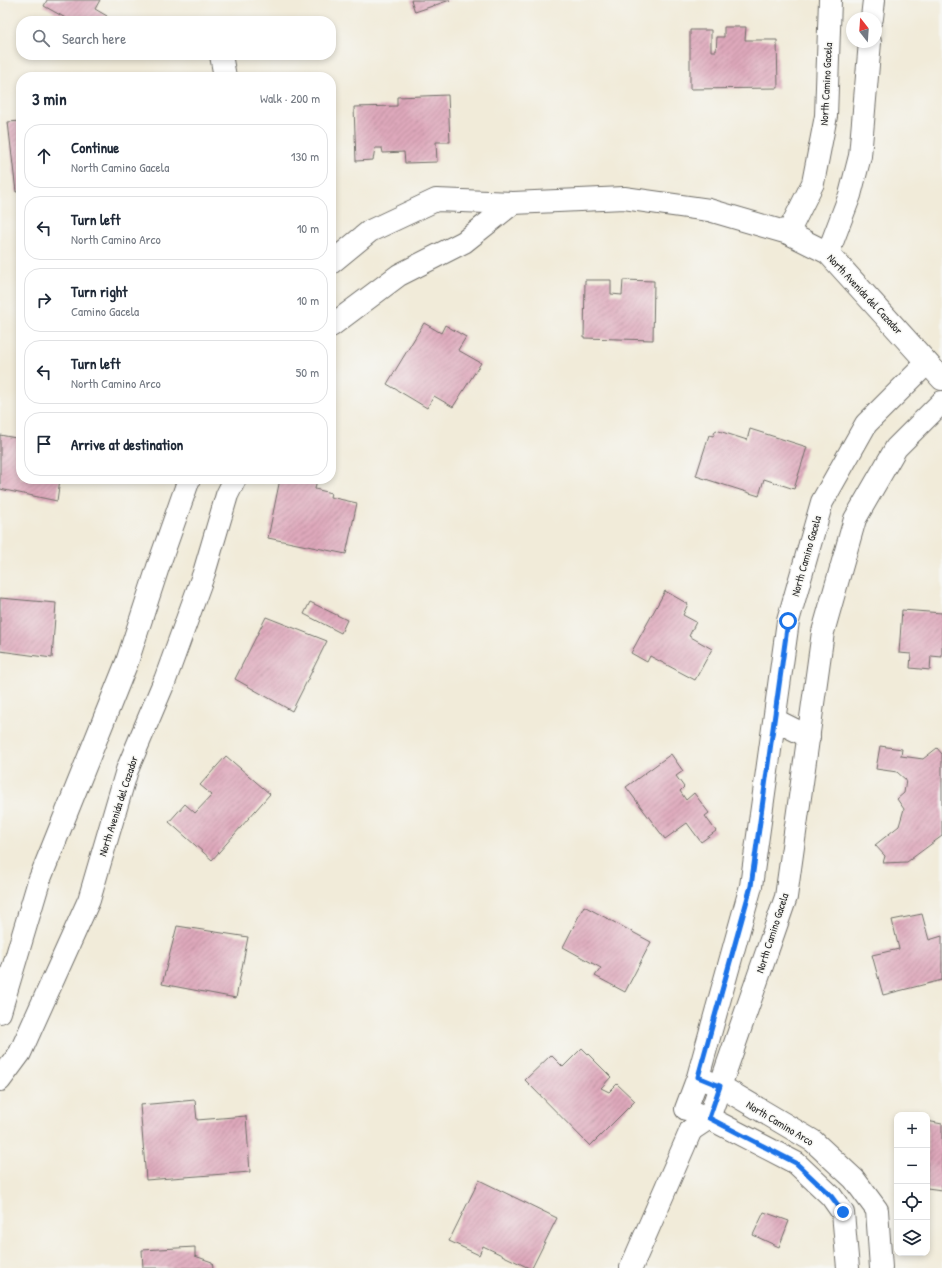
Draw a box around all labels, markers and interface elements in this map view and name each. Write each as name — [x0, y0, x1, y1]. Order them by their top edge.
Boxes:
north arrow — [846, 12, 882, 48]
search box — [16, 16, 336, 60]
icon: search — [30, 27, 52, 49]
text: Search here — [62, 28, 126, 49]
street label: North Camino Gacela — [817, 41, 835, 126]
text: 3 min — [32, 87, 67, 110]
text: Walk · 200 m — [260, 89, 320, 107]
text: Continue — [71, 137, 119, 158]
icon: ahead — [33, 145, 55, 167]
text: 130 m — [291, 147, 319, 165]
text: North Camino Gacela — [71, 158, 169, 176]
text: Turn left — [71, 209, 121, 230]
icon: left — [33, 217, 55, 239]
text: 10 m — [297, 219, 319, 237]
text: North Camino Arco — [71, 230, 161, 248]
street label: North Avenida del Cazador — [824, 251, 906, 338]
text: Turn right — [71, 281, 127, 302]
icon: right — [33, 289, 55, 311]
text: 10 m — [297, 291, 319, 309]
text: Camino Gacela — [71, 302, 139, 320]
text: Turn left — [71, 353, 121, 374]
icon: left — [33, 361, 55, 383]
text: 50 m — [296, 363, 319, 381]
text: North Camino Arco — [71, 374, 161, 392]
icon: arrive — [33, 433, 55, 455]
text: Arrive at destination — [71, 434, 183, 455]
street label: North Camino Gacela — [788, 513, 824, 598]
route start — [779, 612, 797, 630]
street label: North Avenida del Cazador — [95, 753, 141, 858]
street label: North Camino Gacela — [752, 891, 792, 975]
street label: North Camino Arco — [744, 1097, 817, 1149]
map controls — [894, 1112, 930, 1256]
button: + — [894, 1112, 930, 1148]
button: − — [894, 1148, 930, 1184]
button: locate — [894, 1184, 930, 1220]
route end — [834, 1203, 852, 1221]
button: layers — [894, 1220, 930, 1256]

